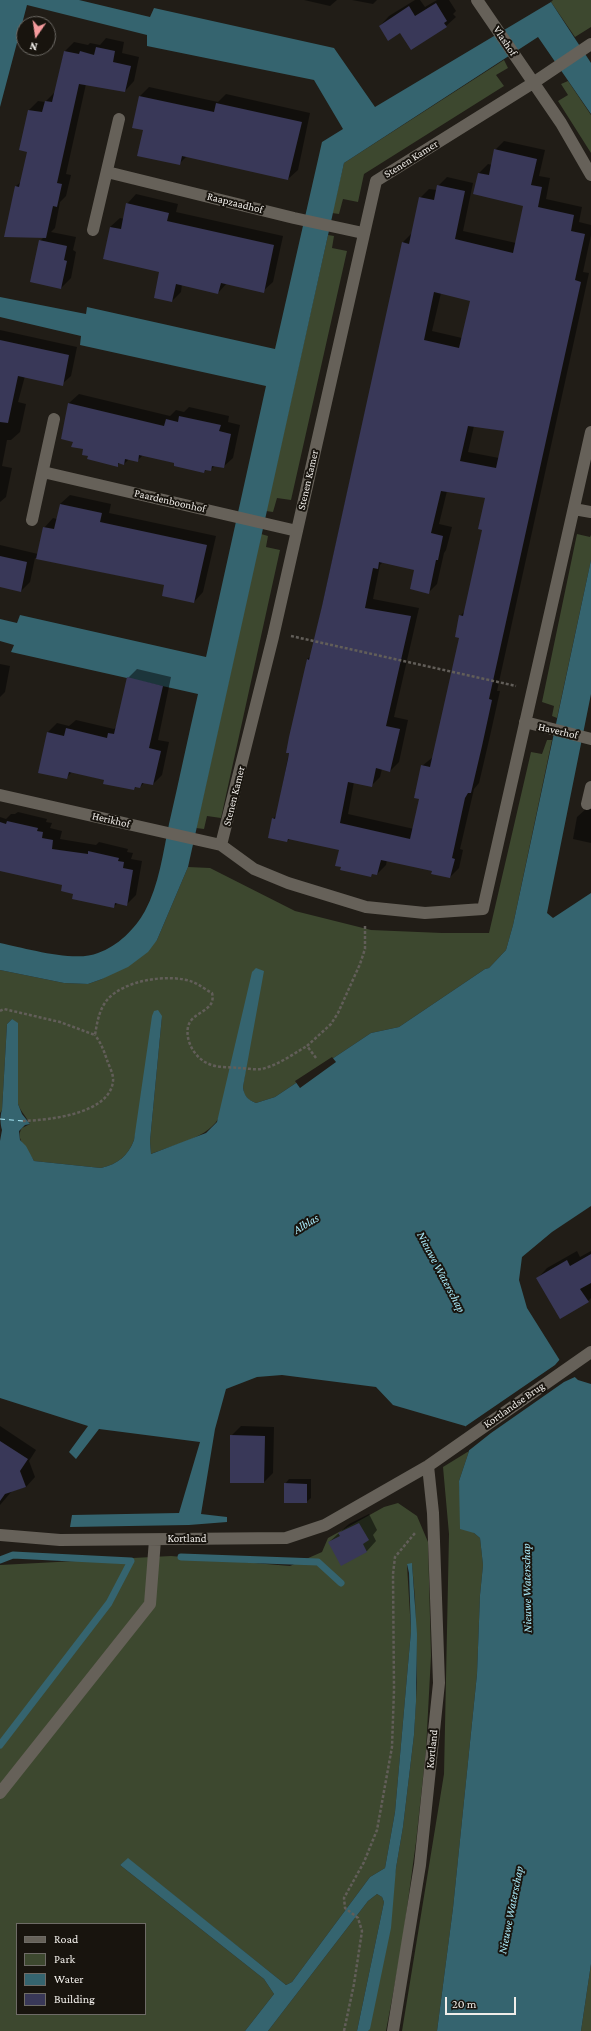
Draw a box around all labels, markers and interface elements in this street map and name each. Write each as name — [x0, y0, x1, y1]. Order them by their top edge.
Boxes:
north arrow — [16, 16, 56, 56]
street label: Vlashof — [490, 24, 520, 58]
text: N — [29, 40, 39, 53]
street label: Stenen Kamer — [382, 137, 440, 181]
street label: Raapzaadhof — [206, 190, 264, 216]
street label: Stenen Kamer — [295, 449, 321, 511]
street label: Paardenboonhof — [133, 486, 207, 516]
street label: Haverhof — [537, 720, 579, 742]
street label: Stenen Kamer — [220, 765, 248, 827]
street label: Herikhof — [91, 809, 131, 831]
water label: Alblas — [291, 1211, 321, 1237]
water label: Nieuwe Waterschap — [414, 1229, 468, 1315]
street label: Kortlandse Brug — [481, 1379, 547, 1431]
street label: Kortland — [168, 1532, 206, 1546]
water label: Nieuwe Waterschap — [519, 1543, 535, 1633]
street label: Kortland — [423, 1729, 441, 1769]
water label: Nieuwe Waterschap — [495, 1865, 527, 1955]
legend — [16, 1923, 146, 2015]
text: Road — [54, 1932, 78, 1946]
text: Park — [54, 1952, 75, 1966]
text: Water — [54, 1972, 83, 1986]
scale bar — [447, 1989, 518, 2015]
text: Building — [54, 1992, 95, 2006]
text: 20 m — [452, 1997, 476, 2011]

